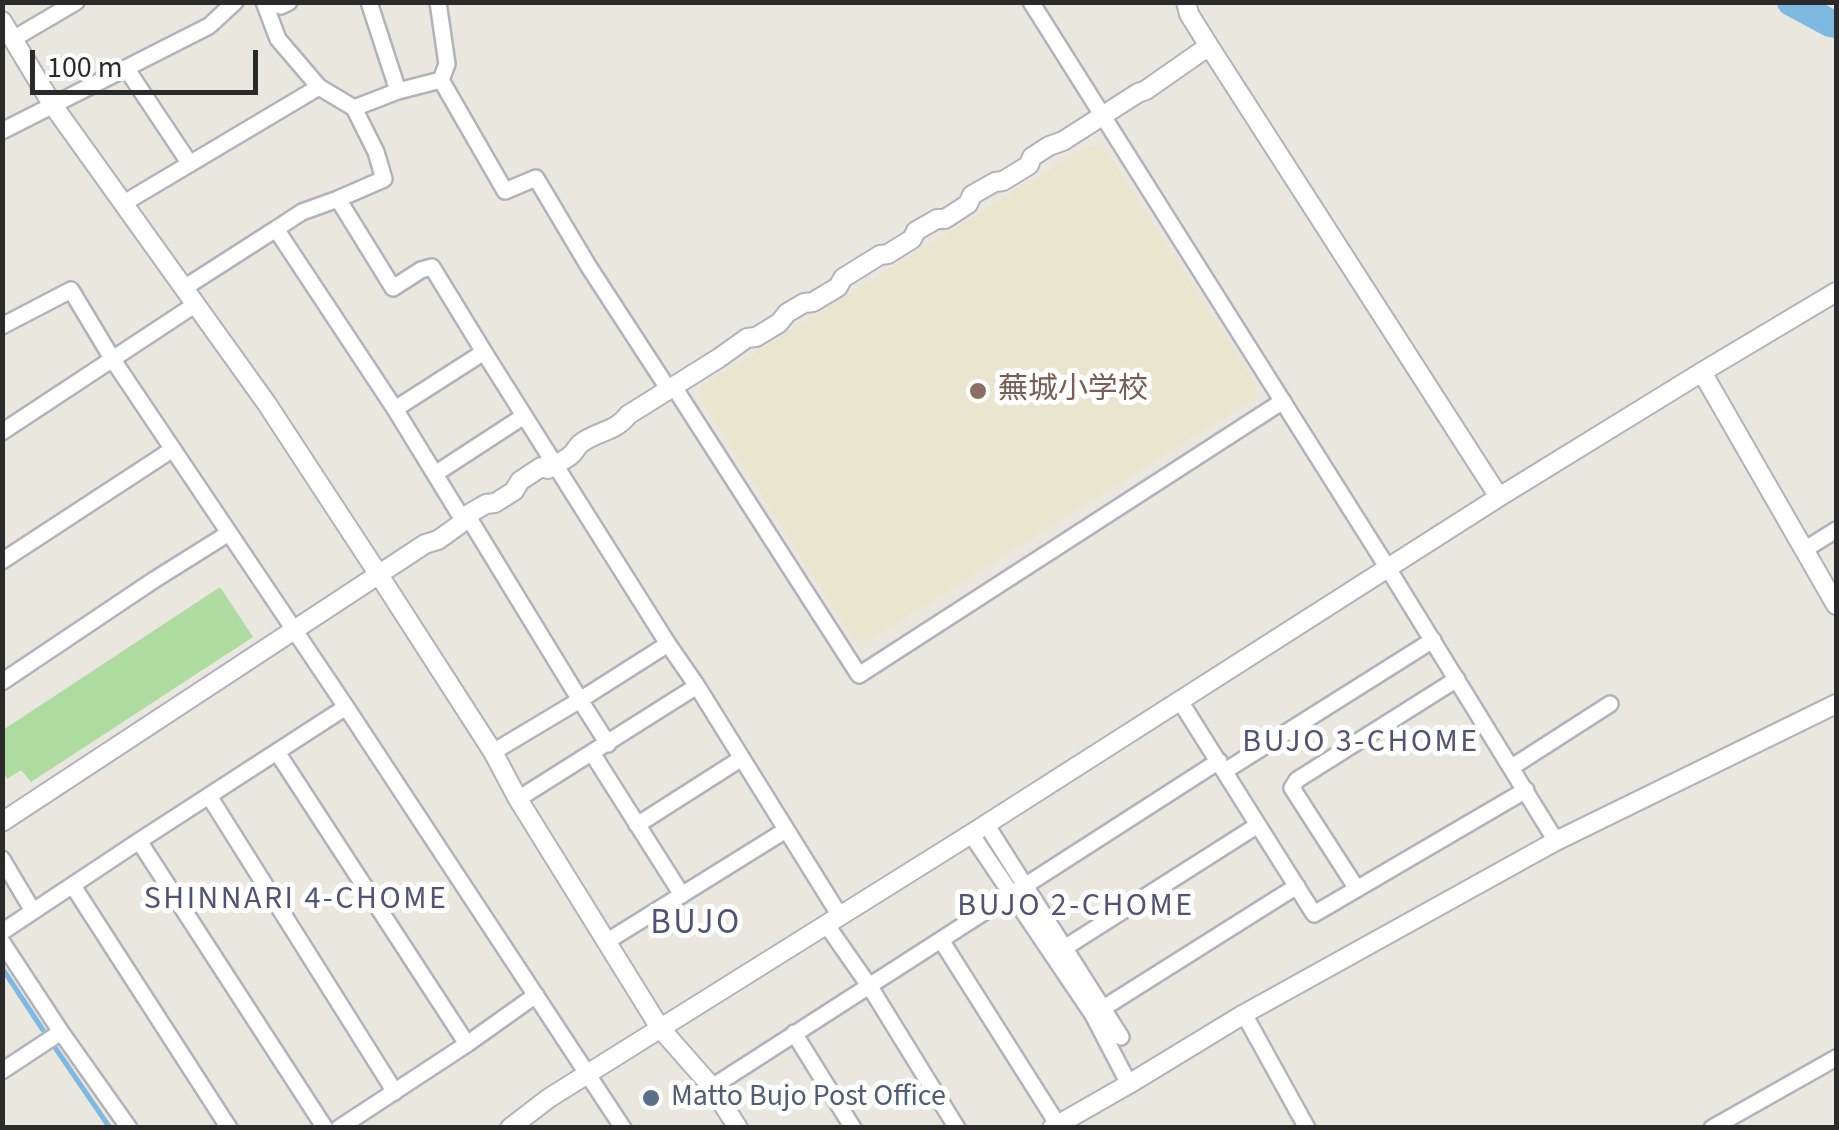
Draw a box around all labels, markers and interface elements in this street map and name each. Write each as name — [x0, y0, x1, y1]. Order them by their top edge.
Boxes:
scale bar — [35, 30, 262, 92]
text: 100 m — [47, 46, 123, 89]
place label: 蕪城小学校 — [998, 373, 1148, 409]
marker: 蕪城小学校 — [967, 380, 989, 402]
district label: BUJO 3-CHOME — [1242, 725, 1480, 763]
district label: SHINNARI 4-CHOME — [144, 882, 448, 920]
district label: BUJO 2-CHOME — [957, 889, 1195, 927]
district label: BUJO — [650, 904, 742, 946]
place label: Matto Bujo Post Office — [671, 1080, 946, 1116]
marker: Matto Bujo Post Office — [640, 1087, 662, 1109]

